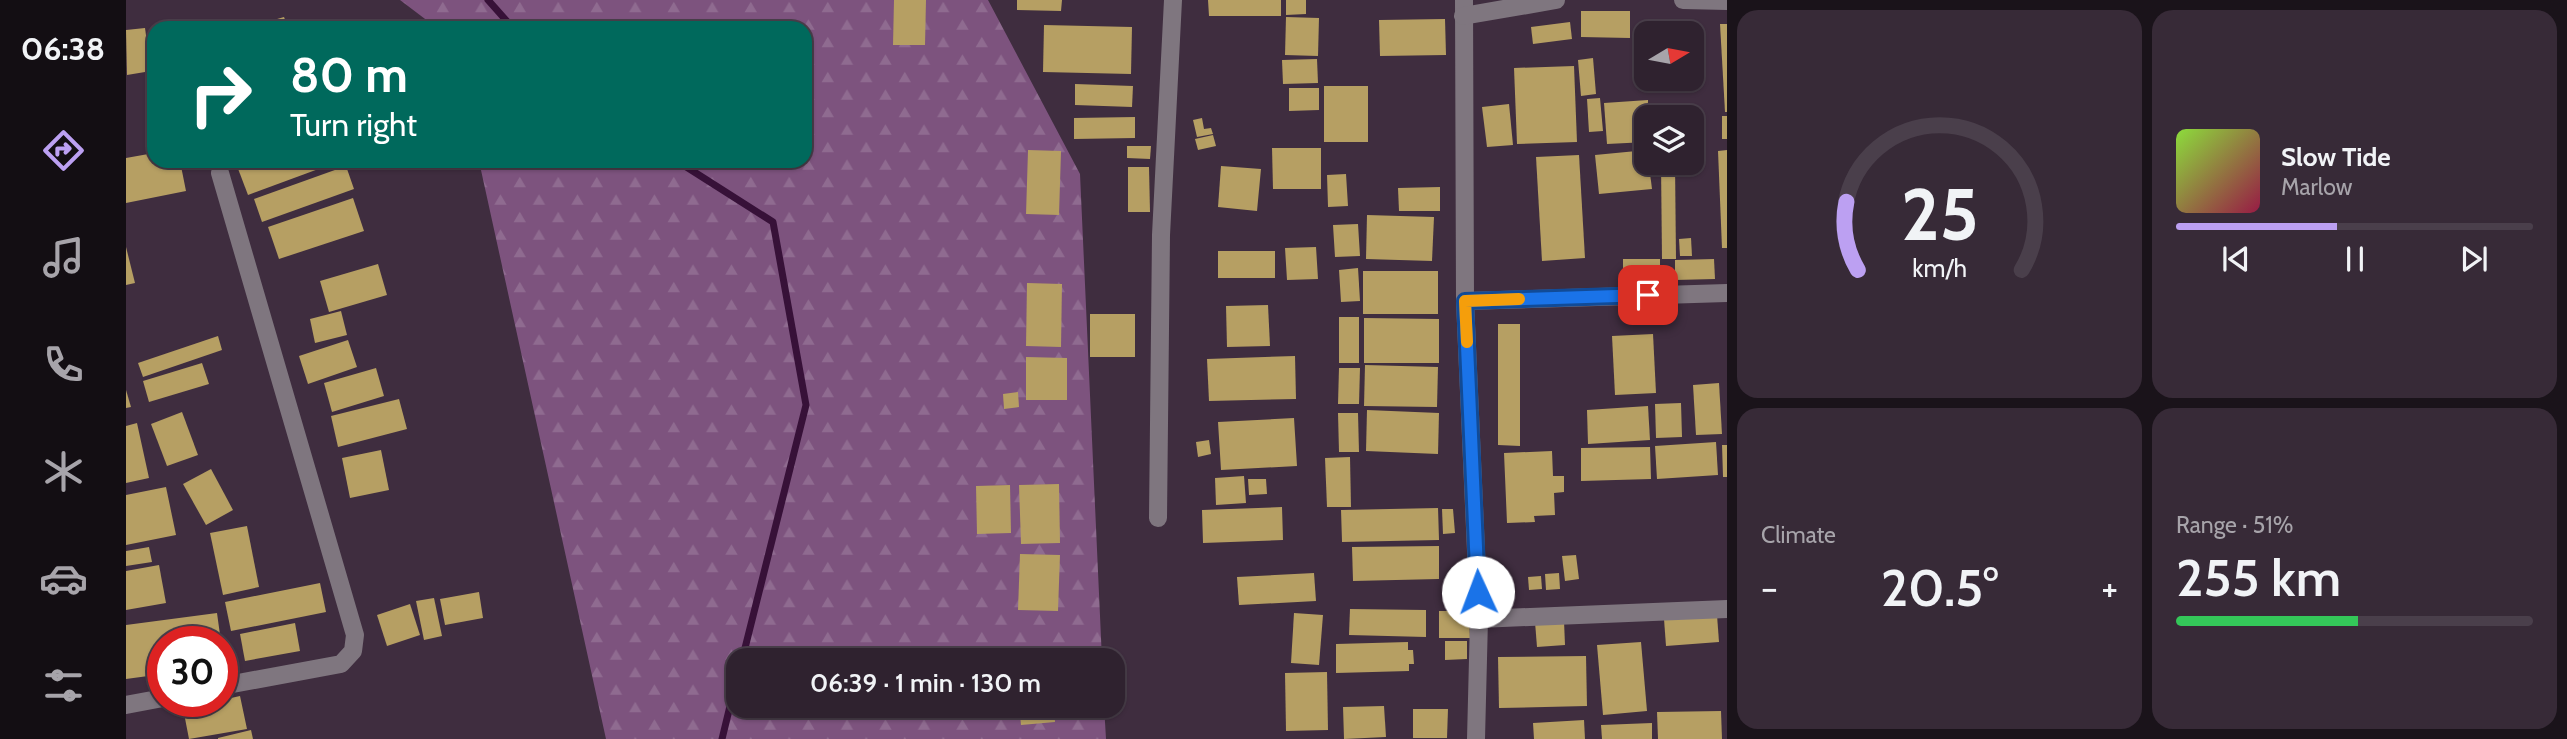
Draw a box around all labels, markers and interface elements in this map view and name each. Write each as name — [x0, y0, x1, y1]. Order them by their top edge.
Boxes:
north arrow — [1634, 21, 1704, 91]
map controls — [1634, 21, 1704, 175]
text: 06:38 — [21, 29, 105, 68]
text: 80 m — [290, 45, 408, 104]
icon: right — [175, 49, 266, 140]
text: Turn right — [290, 105, 417, 144]
button: layers — [1634, 105, 1704, 175]
icon: directions — [39, 126, 88, 175]
text: Slow Tide — [2281, 141, 2391, 173]
text: 25 — [1901, 170, 1978, 258]
text: Marlow — [2281, 173, 2352, 201]
icon: music — [39, 233, 88, 282]
icon: previous — [2217, 240, 2255, 278]
icon: pause — [2336, 240, 2374, 278]
icon: next — [2455, 240, 2493, 278]
text: km/h — [1912, 253, 1967, 283]
pin — [1618, 265, 1678, 325]
icon: arrive — [1629, 276, 1667, 314]
icon: phone — [39, 340, 88, 389]
icon: climate — [39, 447, 88, 496]
text: Range · 51% — [2176, 511, 2293, 539]
text: Climate — [1761, 521, 1836, 549]
text: 255 km — [2176, 546, 2341, 609]
icon: car — [39, 554, 88, 603]
position arrow — [1441, 555, 1515, 629]
text: 20.5° — [1881, 556, 1998, 619]
text: − — [1761, 564, 1778, 611]
text: + — [2101, 564, 2118, 611]
speed limit sign: 30 — [147, 626, 238, 717]
icon: filters — [39, 661, 88, 710]
text: 06:39 · 1 min · 130 m — [810, 667, 1041, 699]

